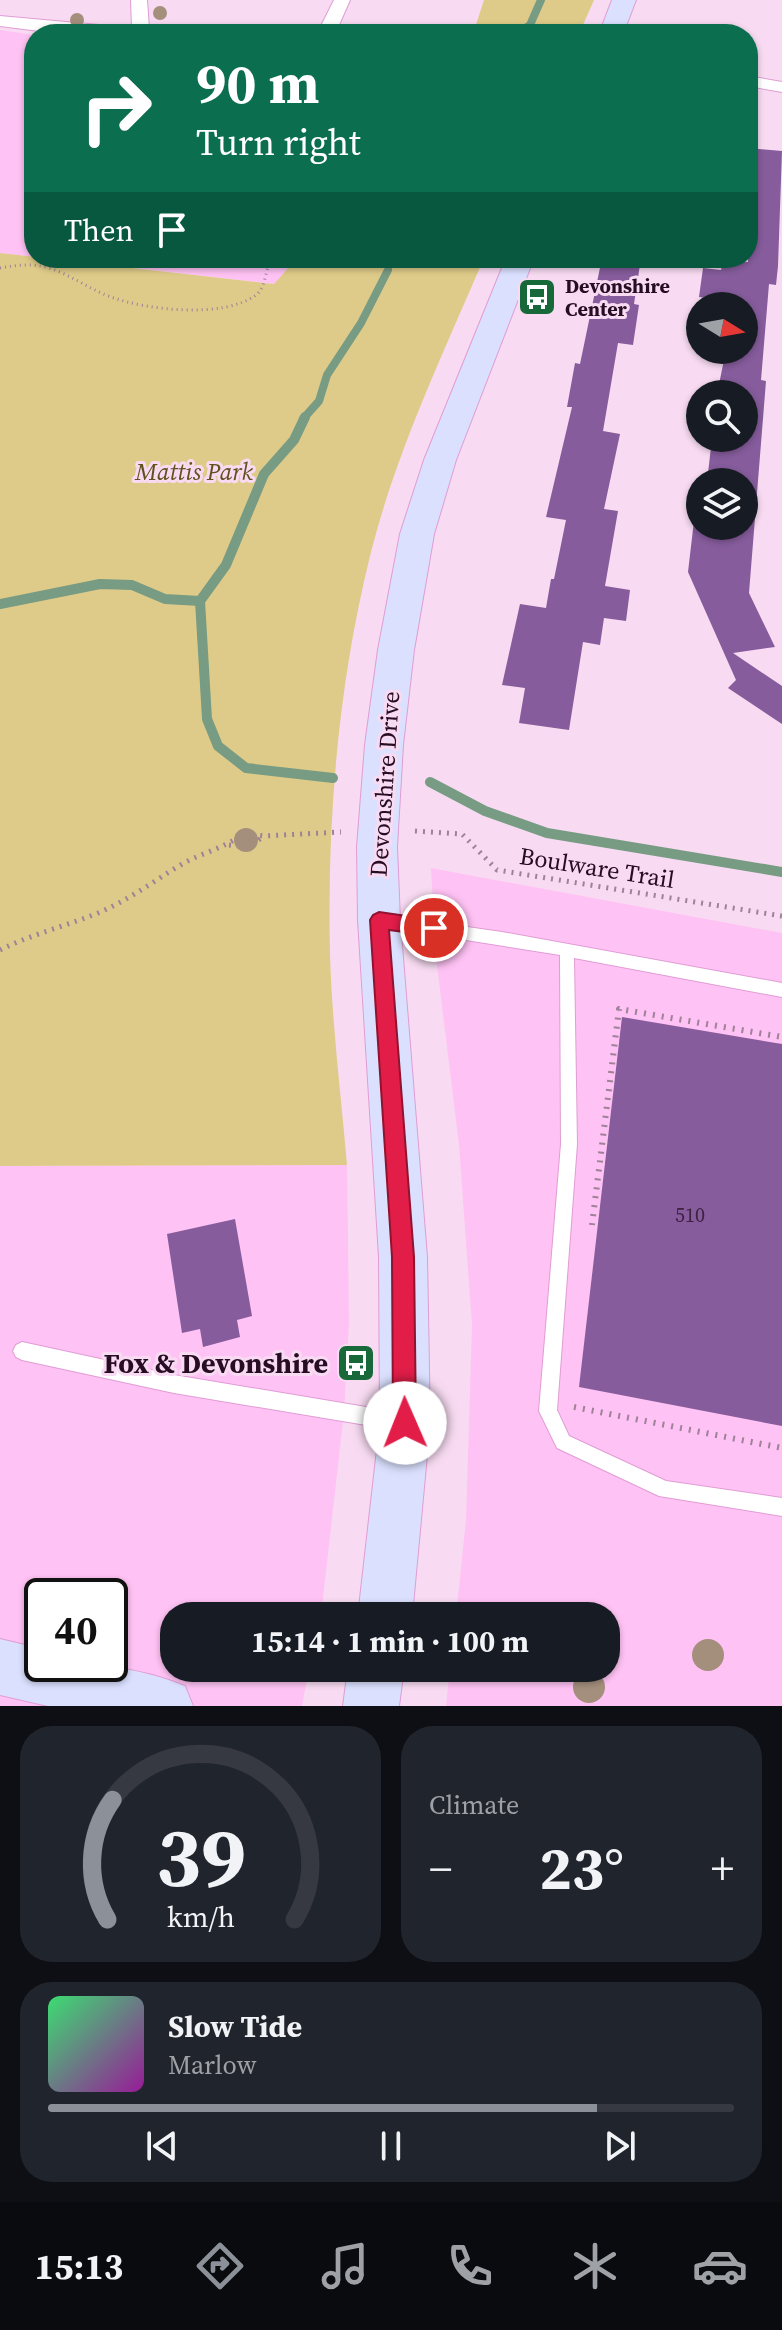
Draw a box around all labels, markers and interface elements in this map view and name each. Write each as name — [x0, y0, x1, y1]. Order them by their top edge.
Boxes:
text: 90 m — [196, 45, 319, 122]
icon: right — [64, 56, 168, 160]
text: Turn right — [196, 118, 361, 167]
icon: arrive — [150, 208, 194, 252]
text: Then — [64, 210, 134, 251]
place label: Devonshire Center — [565, 272, 670, 323]
bus stop icon: Devonshire Center — [516, 276, 558, 318]
north arrow — [686, 292, 758, 364]
map controls — [686, 292, 758, 540]
button: search — [686, 380, 758, 452]
park label: Mattis Park — [134, 455, 253, 488]
button: layers — [686, 468, 758, 540]
street label: Devonshire Drive — [362, 690, 407, 878]
street label: Boulware Trail — [517, 839, 677, 896]
pin — [400, 894, 468, 962]
icon: arrive — [412, 906, 456, 950]
house number: 510 — [675, 1201, 705, 1229]
bus stop icon: Fox & Devonshire — [335, 1342, 377, 1384]
place label: Fox & Devonshire — [104, 1344, 328, 1382]
position arrow — [363, 1381, 447, 1465]
speed limit sign: 40 — [24, 1578, 128, 1682]
text: 15:14 · 1 min · 100 m — [251, 1621, 529, 1662]
text: Climate — [429, 1787, 519, 1823]
text: 39 — [155, 1800, 246, 1914]
text: 23° — [539, 1827, 624, 1909]
text: − — [429, 1838, 452, 1899]
text: + — [711, 1838, 734, 1899]
text: km/h — [166, 1897, 235, 1937]
text: Slow Tide — [168, 2006, 302, 2047]
text: Marlow — [168, 2047, 257, 2083]
icon: previous — [140, 2124, 184, 2168]
icon: pause — [369, 2124, 413, 2168]
icon: next — [598, 2124, 642, 2168]
icon: directions — [192, 2238, 248, 2294]
icon: music — [317, 2238, 373, 2294]
icon: phone — [442, 2238, 498, 2294]
icon: climate — [567, 2238, 623, 2294]
icon: car — [692, 2238, 748, 2294]
text: 15:13 — [34, 2242, 123, 2291]

